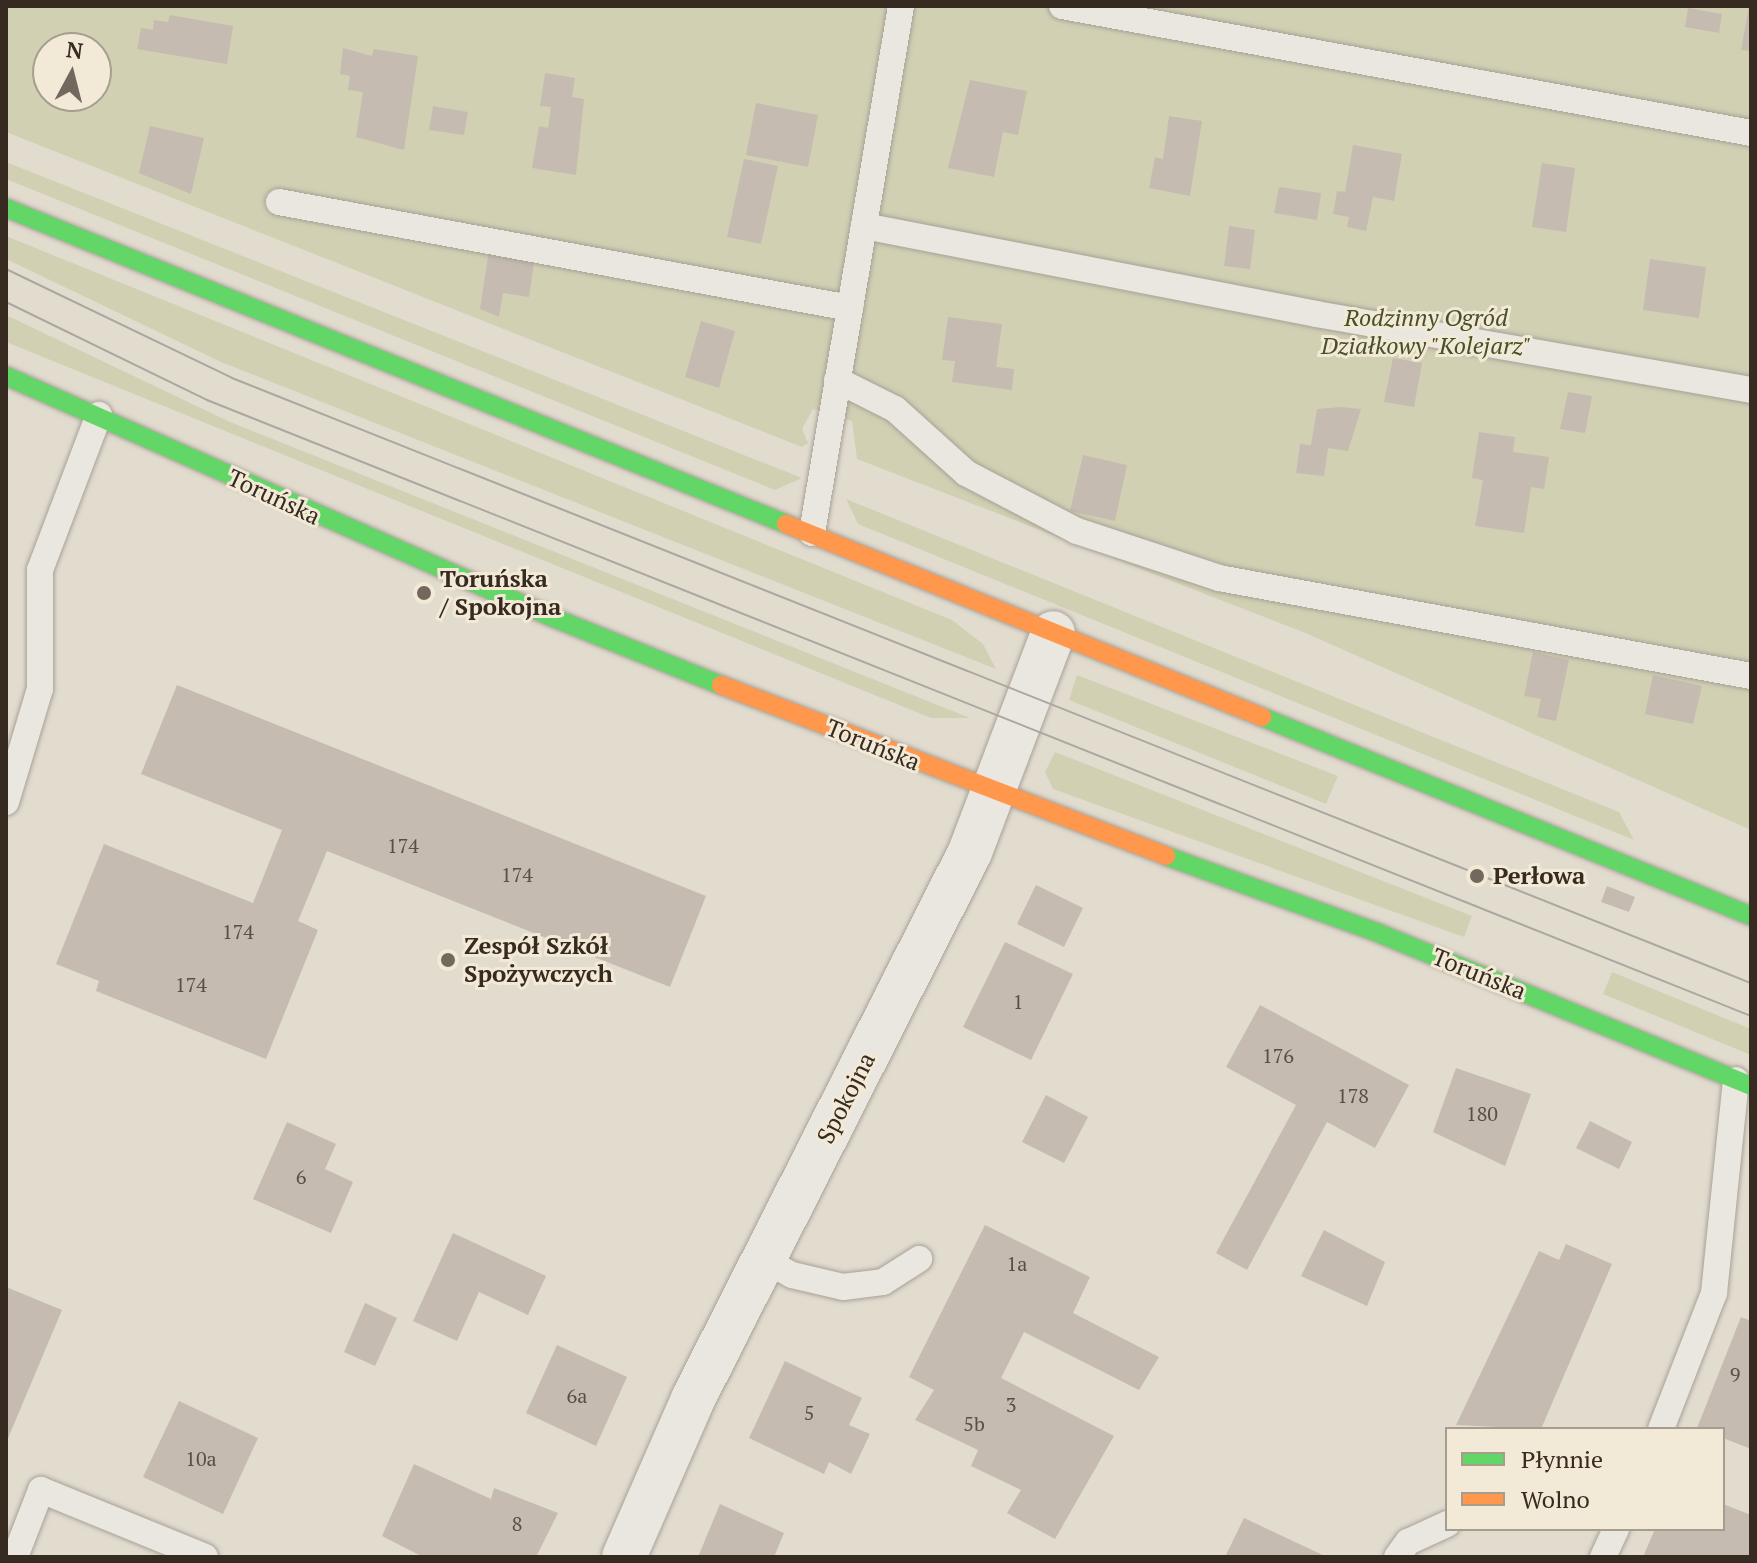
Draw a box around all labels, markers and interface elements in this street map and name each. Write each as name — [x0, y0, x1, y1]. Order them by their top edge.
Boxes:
north arrow — [32, 32, 112, 112]
text: N — [65, 34, 85, 65]
park label: Rodzinny Ogród Działkowy "Kolejarz" — [1321, 304, 1531, 360]
street label: Toruńska — [223, 463, 325, 531]
place label: Toruńska / Spokojna — [440, 565, 561, 621]
marker: Toruńska / Spokojna — [415, 584, 433, 602]
street label: Toruńska — [822, 713, 924, 777]
house number: 174 — [387, 833, 419, 857]
house number: 174 — [501, 862, 533, 886]
place label: Perłowa — [1493, 862, 1585, 890]
marker: Perłowa — [1468, 867, 1486, 885]
house number: 174 — [222, 919, 254, 943]
place label: Zespół Szkół Spożywczych — [464, 932, 613, 988]
street label: Toruńska — [1428, 942, 1530, 1006]
marker: Zespół Szkół Spożywczych — [439, 951, 457, 969]
house number: 174 — [175, 972, 207, 996]
house number: 1 — [1013, 989, 1023, 1013]
house number: 176 — [1262, 1043, 1294, 1067]
street label: Spokojna — [811, 1048, 881, 1148]
house number: 178 — [1337, 1083, 1369, 1107]
house number: 180 — [1466, 1101, 1498, 1125]
house number: 6 — [296, 1164, 306, 1188]
house number: 1a — [1007, 1251, 1027, 1275]
house number: 9 — [1730, 1362, 1740, 1386]
house number: 6a — [567, 1383, 587, 1407]
house number: 3 — [1006, 1392, 1016, 1416]
house number: 5 — [804, 1400, 814, 1424]
house number: 5b — [963, 1411, 985, 1435]
legend — [1445, 1427, 1725, 1531]
text: Płynnie — [1521, 1443, 1603, 1475]
house number: 10a — [185, 1446, 217, 1470]
text: Wolno — [1521, 1483, 1590, 1515]
house number: 8 — [512, 1511, 522, 1535]

